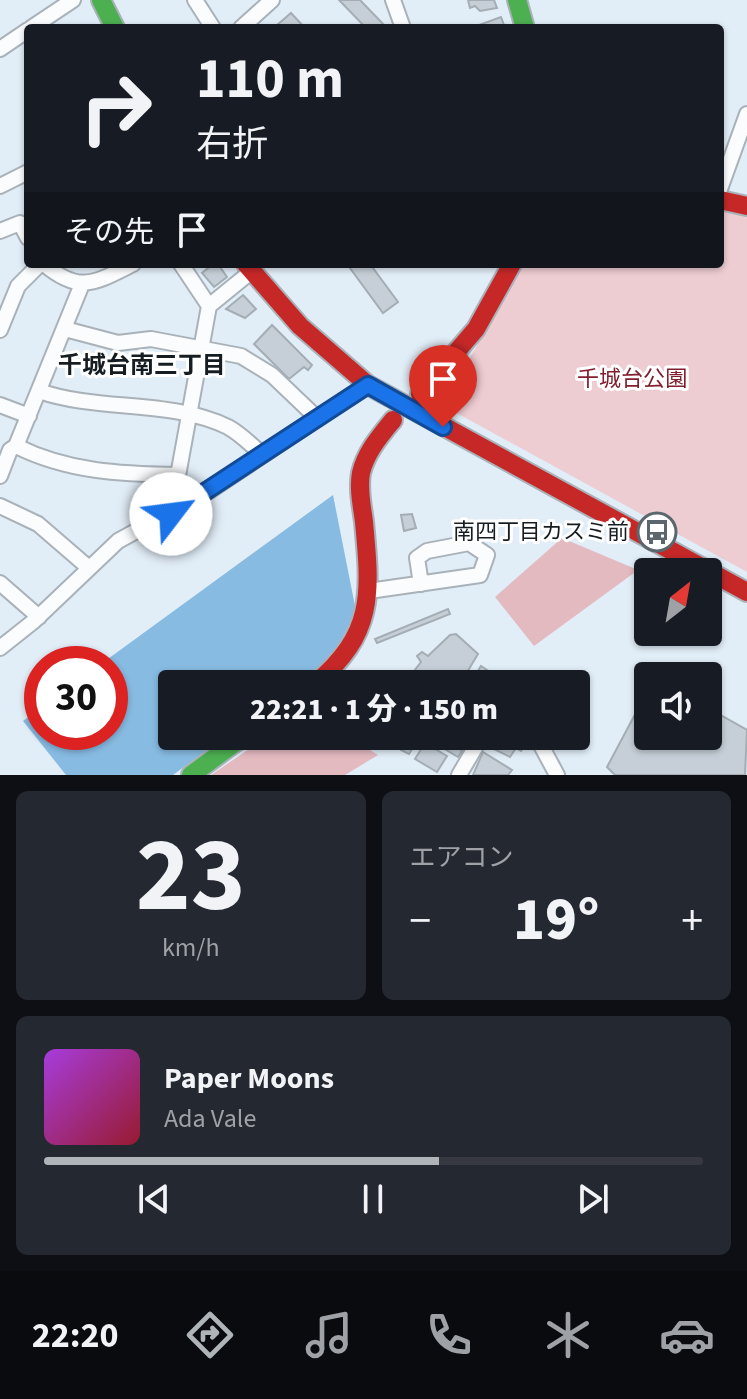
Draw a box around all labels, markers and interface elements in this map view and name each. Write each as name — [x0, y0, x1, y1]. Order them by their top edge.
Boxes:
text: 110 m — [196, 40, 344, 119]
icon: right — [64, 56, 168, 160]
text: 右折 — [196, 119, 268, 170]
icon: arrive — [170, 208, 214, 252]
text: その先 — [64, 211, 154, 254]
pin — [409, 345, 477, 427]
district label: 千城台南三丁目 — [58, 348, 226, 383]
icon: arrive — [421, 357, 465, 401]
park label: 千城台公園 — [577, 363, 687, 395]
position arrow — [129, 472, 213, 556]
bus stop icon: 南四丁目カスミ前 — [636, 511, 678, 553]
place label: 南四丁目カスミ前 — [453, 516, 629, 548]
north arrow — [634, 558, 722, 646]
map controls — [634, 558, 722, 750]
speed limit sign: 30 — [24, 646, 128, 750]
button: sound — [634, 662, 722, 750]
text: 22:21 · 1 分 · 150 m — [250, 688, 498, 731]
text: 23 — [136, 803, 246, 951]
text: エアコン — [410, 839, 514, 876]
text: 19° — [513, 878, 599, 963]
text: − — [410, 890, 431, 953]
text: + — [681, 890, 703, 953]
text: km/h — [162, 929, 220, 966]
text: Paper Moons — [164, 1057, 334, 1100]
text: Ada Vale — [164, 1100, 256, 1137]
icon: previous — [132, 1177, 176, 1221]
icon: pause — [351, 1177, 395, 1221]
icon: next — [571, 1177, 615, 1221]
icon: directions — [182, 1307, 238, 1363]
icon: music — [301, 1307, 357, 1363]
icon: phone — [421, 1307, 477, 1363]
icon: climate — [540, 1307, 596, 1363]
icon: car — [659, 1307, 715, 1363]
text: 22:20 — [32, 1310, 119, 1361]

